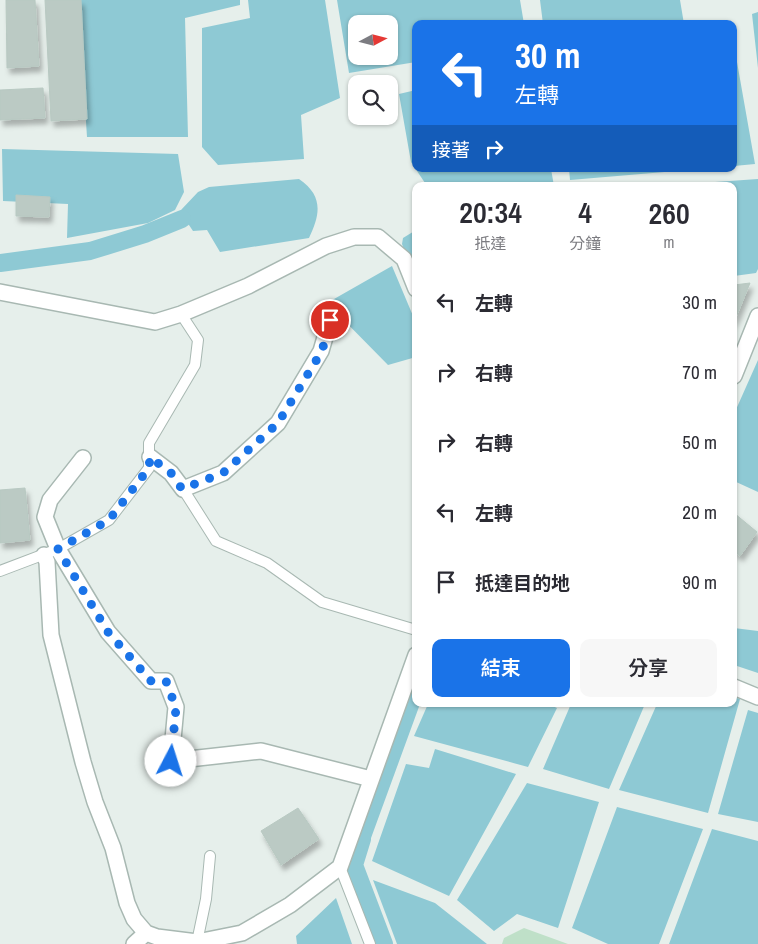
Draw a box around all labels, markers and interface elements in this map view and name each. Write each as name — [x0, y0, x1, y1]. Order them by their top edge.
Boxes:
north arrow — [348, 15, 398, 65]
map controls — [348, 15, 398, 125]
text: 30 m — [515, 32, 580, 79]
icon: left — [432, 40, 497, 105]
button: search — [348, 75, 398, 125]
text: 左轉 — [515, 80, 559, 110]
icon: right — [480, 135, 508, 163]
text: 接著 — [432, 137, 470, 163]
text: 20:34 — [459, 192, 522, 232]
text: 4 — [578, 192, 592, 232]
text: 260 — [649, 193, 690, 233]
text: m — [664, 231, 675, 253]
text: 抵達 — [475, 232, 507, 254]
text: 分鐘 — [569, 232, 601, 254]
icon: left — [432, 288, 460, 316]
text: 30 m — [682, 289, 717, 315]
text: 左轉 — [475, 290, 513, 316]
pin — [309, 299, 351, 341]
icon: arrive — [316, 306, 344, 334]
icon: right — [432, 358, 460, 386]
text: 70 m — [682, 359, 717, 385]
text: 右轉 — [475, 360, 513, 386]
icon: right — [432, 428, 460, 456]
text: 50 m — [682, 429, 717, 455]
text: 右轉 — [475, 430, 513, 456]
icon: left — [432, 498, 460, 526]
text: 20 m — [682, 499, 717, 525]
text: 左轉 — [475, 500, 513, 526]
icon: arrive — [432, 568, 460, 596]
text: 90 m — [682, 569, 717, 595]
text: 抵達目的地 — [475, 570, 570, 596]
button: 結束 — [432, 639, 570, 697]
button: 分享 — [580, 639, 717, 697]
position arrow — [144, 734, 196, 786]

